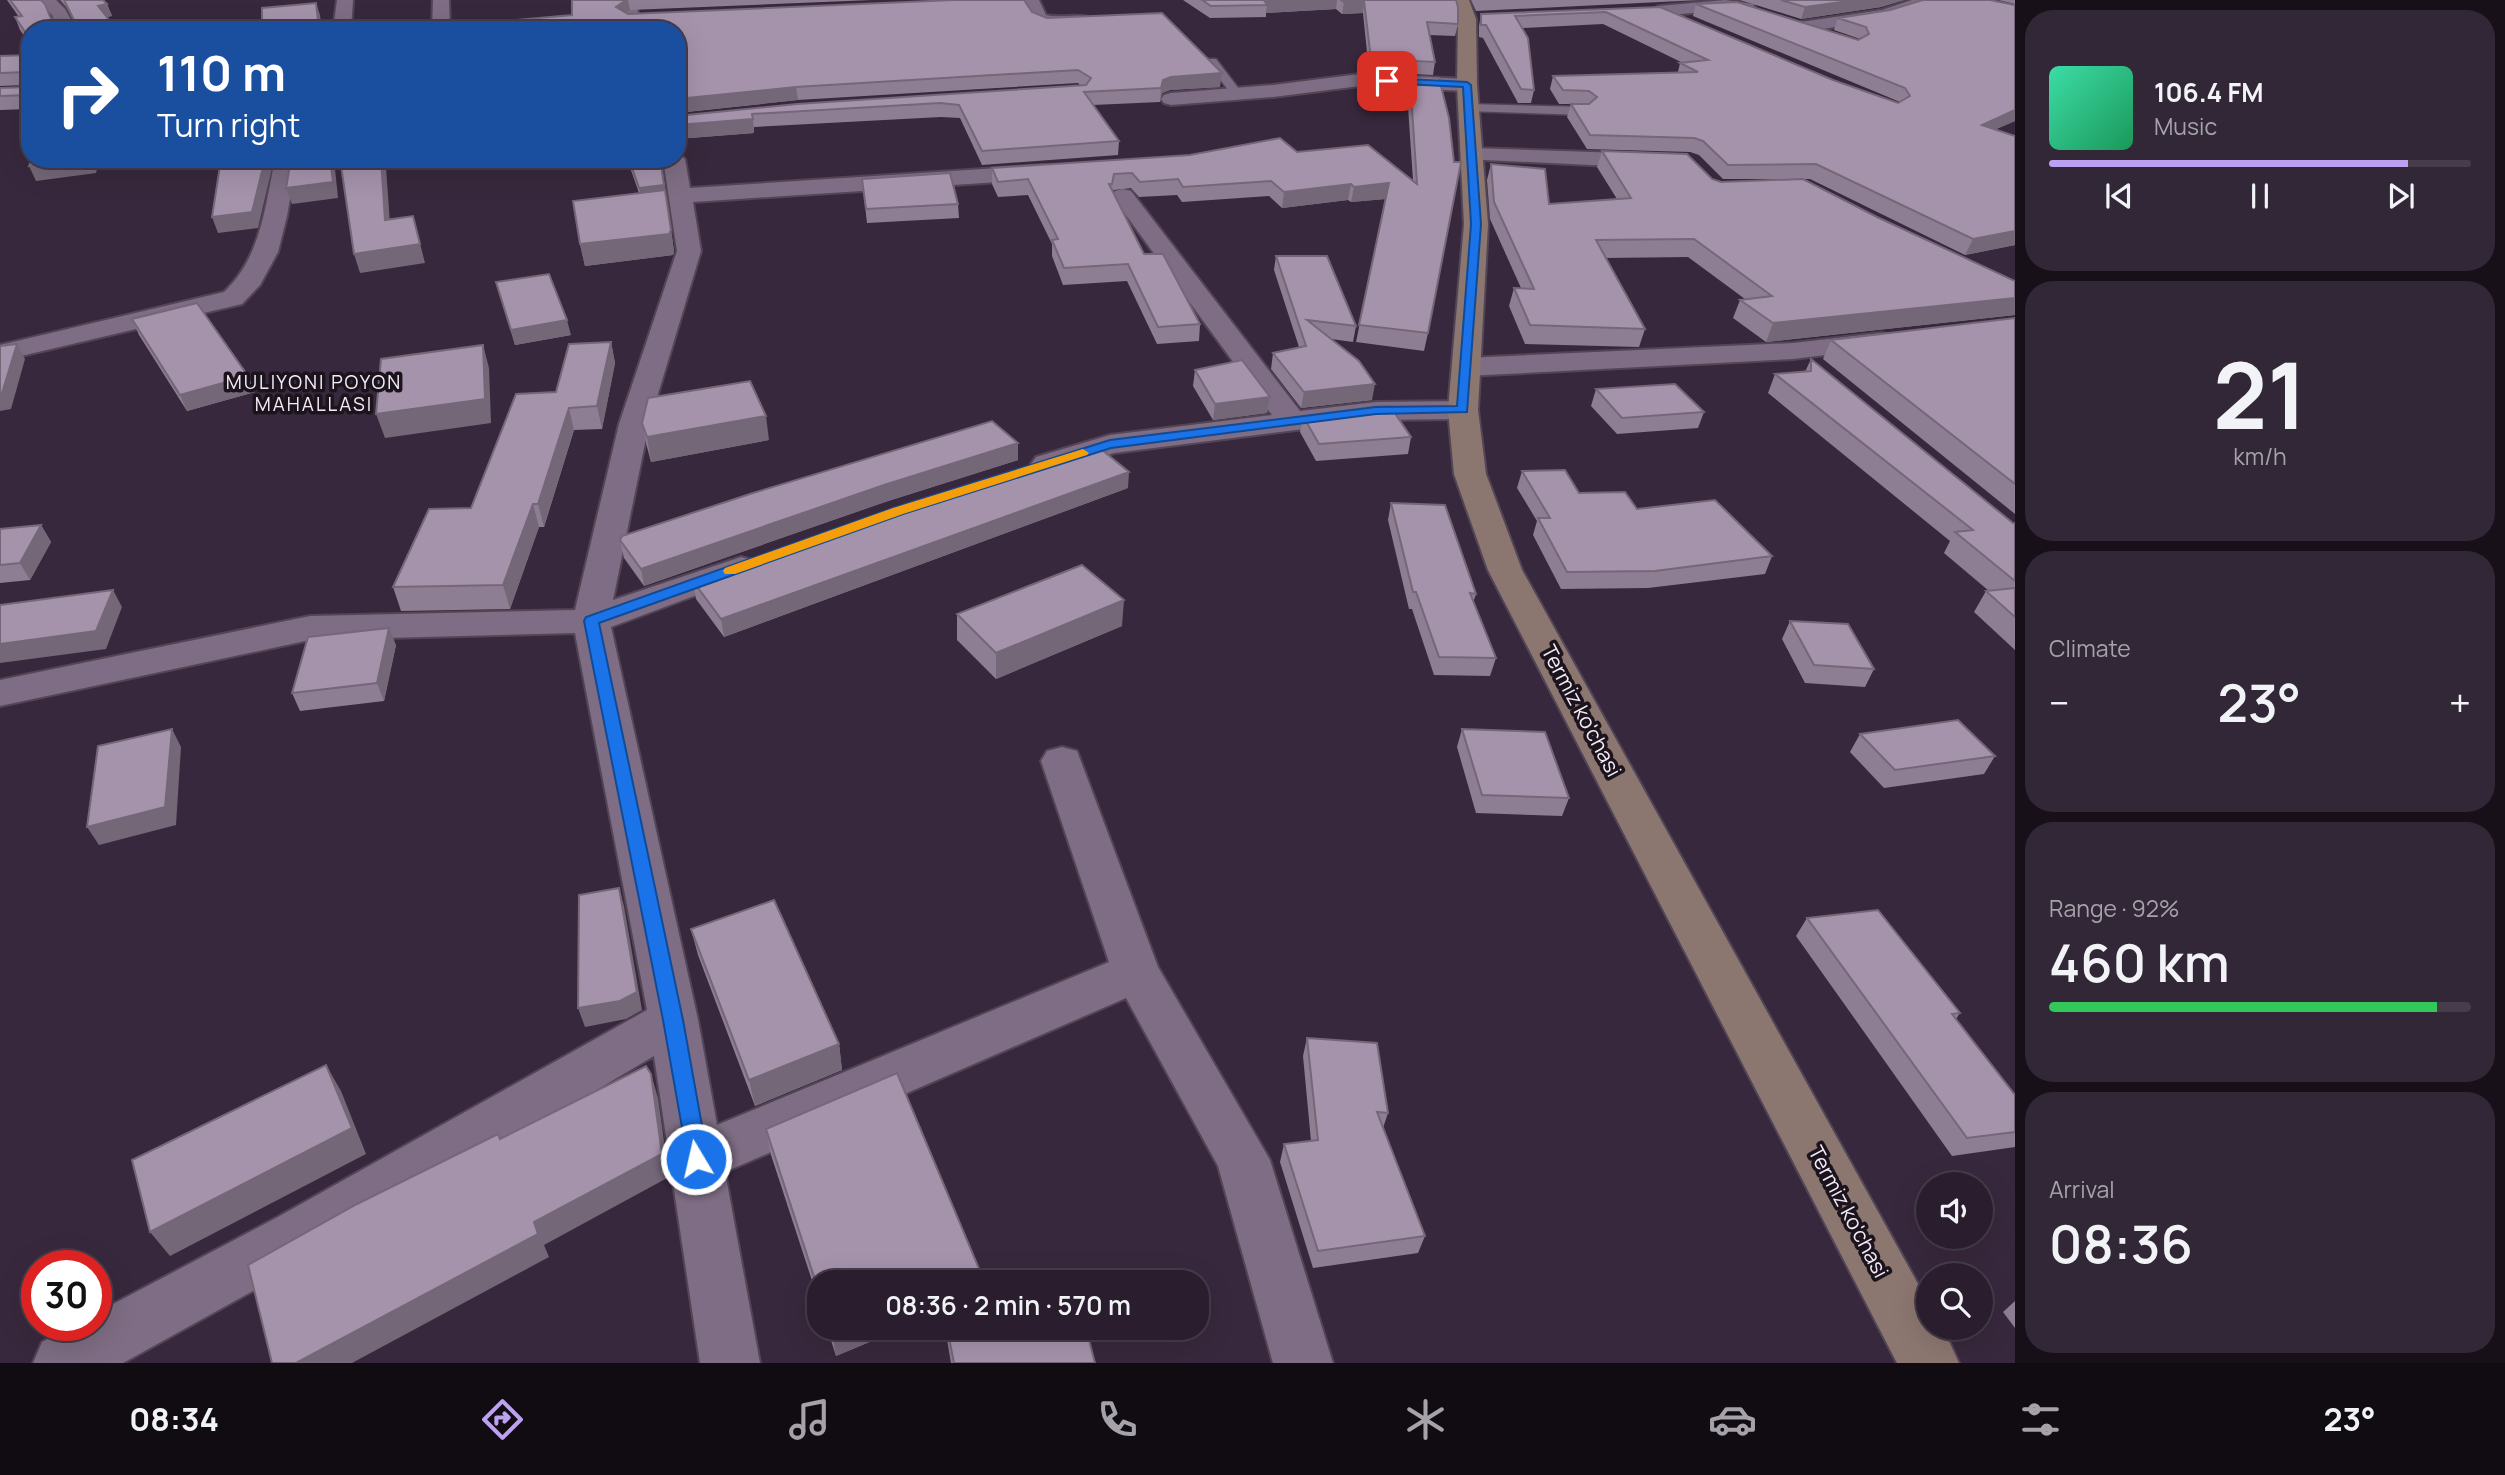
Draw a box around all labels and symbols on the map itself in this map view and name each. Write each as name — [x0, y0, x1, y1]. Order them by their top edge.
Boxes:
pin — [1357, 51, 1417, 111]
district label: MULIYONI POYON MAHALLASI — [226, 369, 402, 417]
street label: Termiz ko'chasi — [1535, 640, 1628, 781]
position arrow — [659, 1122, 733, 1196]
street label: Termiz ko'chasi — [1802, 1141, 1895, 1282]
speed limit sign: 30 — [21, 1250, 112, 1341]

